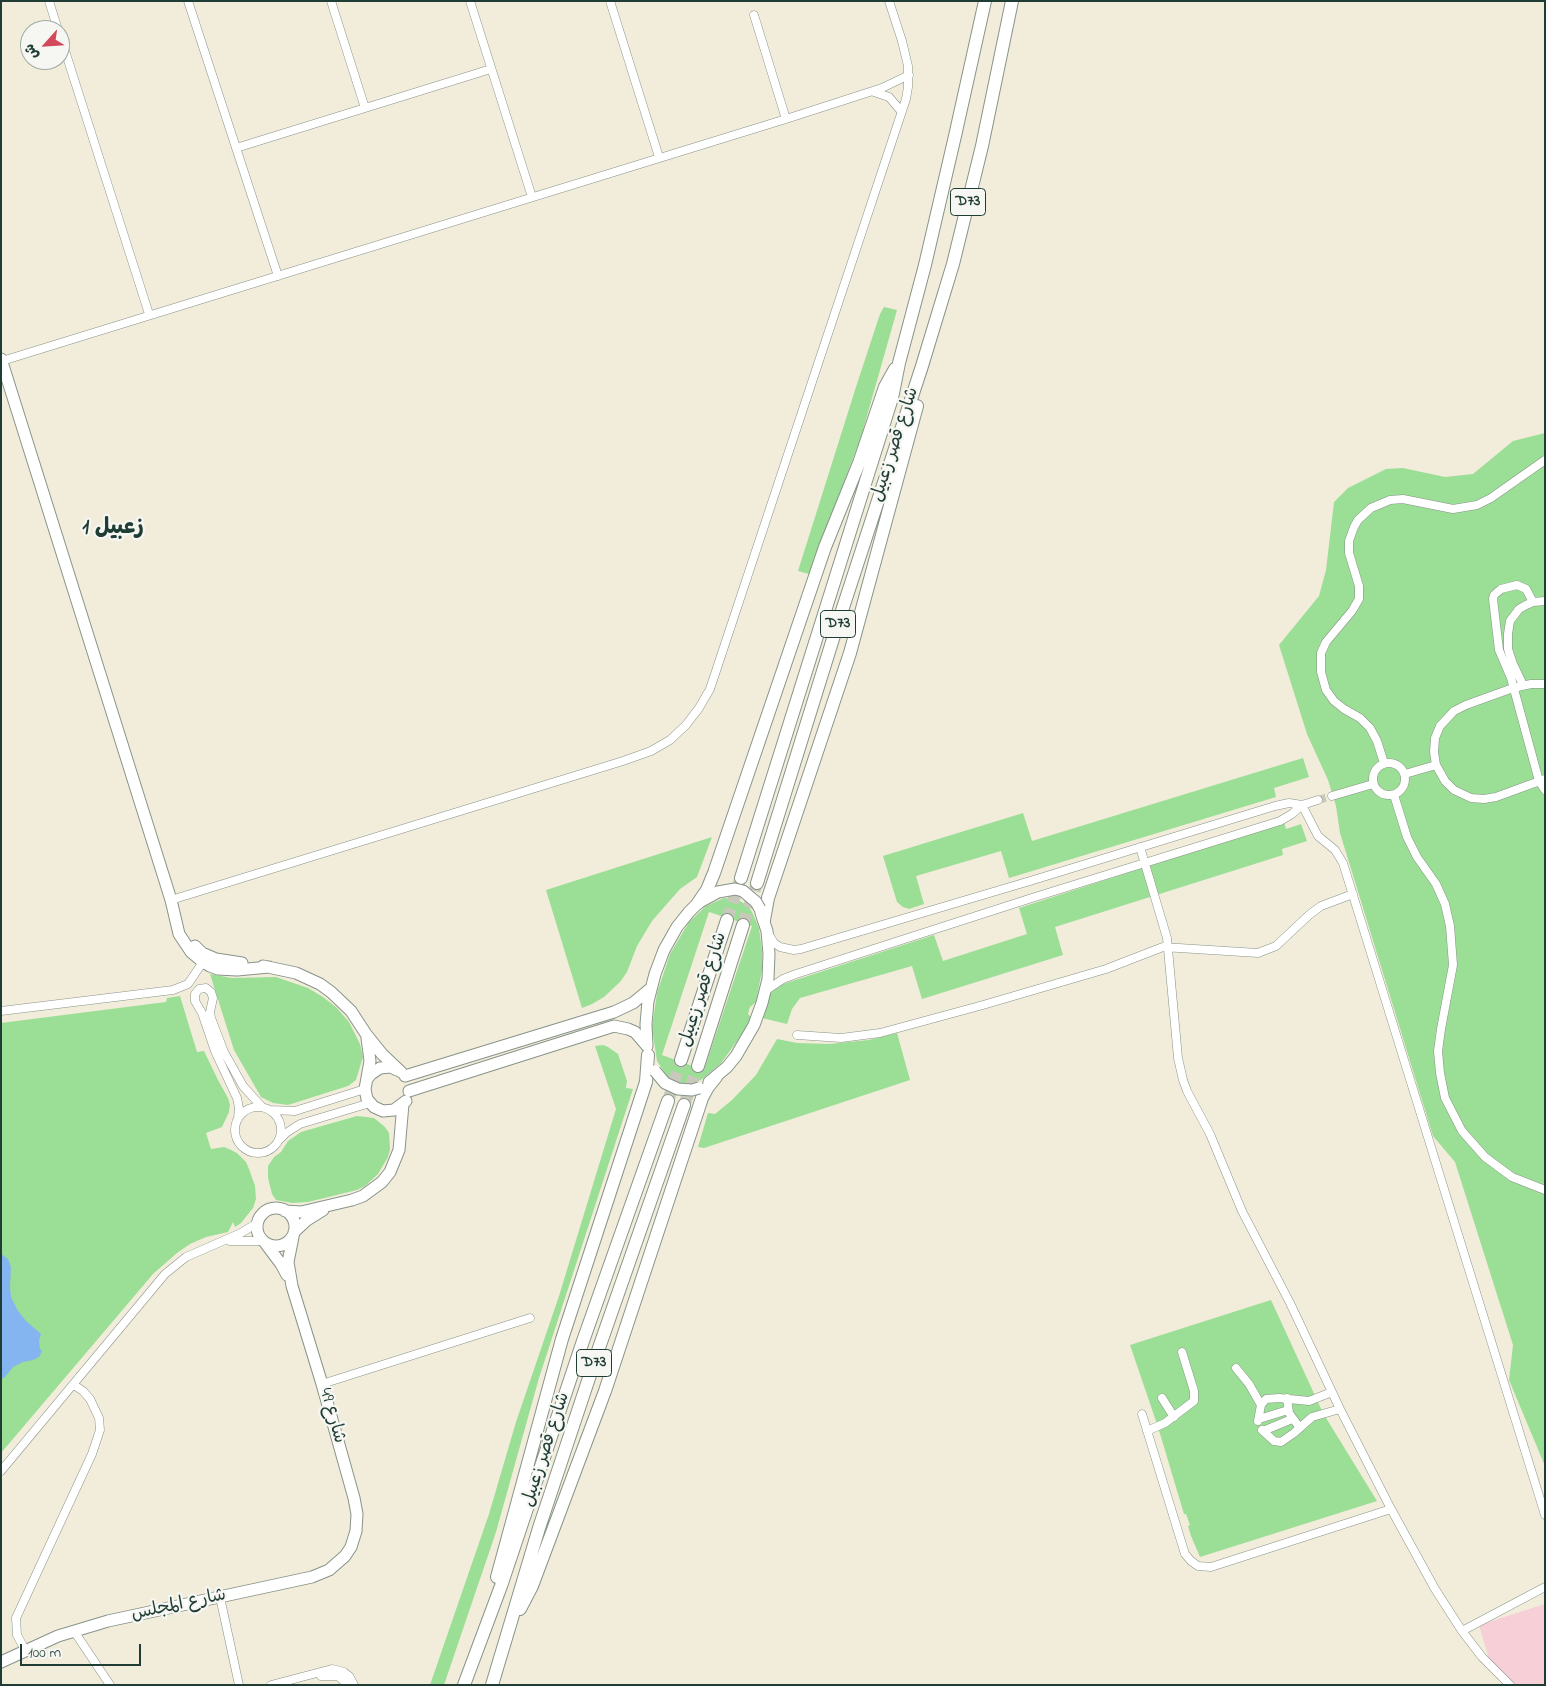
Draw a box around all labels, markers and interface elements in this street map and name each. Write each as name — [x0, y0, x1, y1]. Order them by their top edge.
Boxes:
north arrow — [20, 20, 70, 70]
text: ش — [19, 40, 45, 63]
road number: D73 — [950, 188, 986, 216]
street label: شارع قصر زعبيل — [867, 385, 925, 505]
district label: زعبيل 1 — [82, 516, 144, 542]
road number: D73 — [820, 610, 856, 638]
street label: شارع قصر زعبيل — [675, 930, 733, 1050]
road number: D73 — [576, 1350, 612, 1376]
street label: شارع 49 — [313, 1386, 349, 1446]
street label: شارع قصر زعبيل — [518, 1390, 576, 1510]
street label: شارع المجلس — [130, 1585, 228, 1627]
scale bar — [22, 1634, 144, 1666]
text: 100 m — [28, 1642, 61, 1664]

